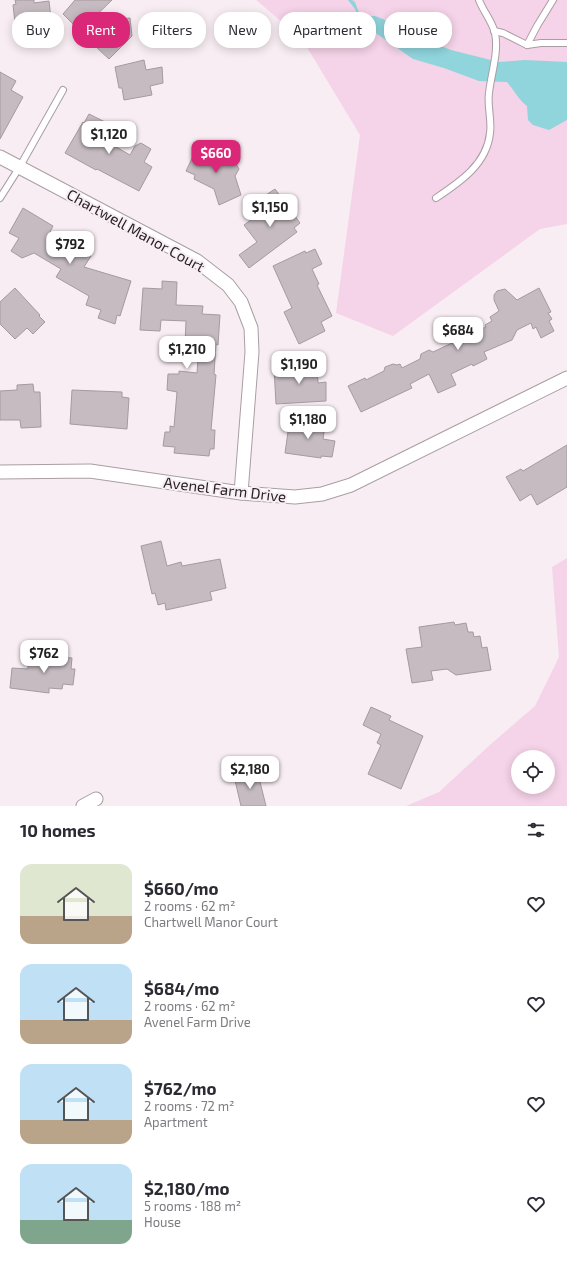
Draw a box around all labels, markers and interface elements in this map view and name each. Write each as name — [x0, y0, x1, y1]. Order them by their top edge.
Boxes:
chip: Buy — [12, 12, 64, 48]
chip: Rent — [72, 12, 130, 48]
chip: Filters — [138, 12, 206, 48]
chip: New — [214, 12, 271, 48]
chip: Apartment — [279, 12, 376, 48]
chip: House — [384, 12, 452, 48]
pin: $1,120 — [76, 121, 142, 155]
text: $1,120 — [90, 126, 128, 142]
pin: $660 — [192, 140, 240, 174]
text: $660 — [200, 145, 232, 161]
street label: Chartwell Manor Court — [64, 185, 208, 275]
pin: $1,150 — [237, 194, 303, 228]
text: $1,150 — [252, 199, 288, 215]
pin: $792 — [46, 231, 94, 265]
text: $792 — [55, 236, 85, 252]
pin: $684 — [434, 317, 482, 351]
text: $684 — [442, 322, 474, 338]
pin: $1,210 — [154, 336, 220, 370]
text: $1,210 — [168, 341, 206, 357]
pin: $1,190 — [266, 351, 332, 385]
text: $1,190 — [280, 356, 318, 372]
pin: $1,180 — [275, 406, 341, 440]
text: $1,180 — [289, 411, 327, 427]
street label: Avenel Farm Drive — [163, 473, 287, 505]
pin: $762 — [20, 640, 68, 674]
text: $762 — [29, 645, 59, 661]
map controls — [511, 750, 555, 794]
button: locate — [511, 750, 555, 794]
pin: $2,180 — [217, 756, 283, 790]
text: $2,180 — [230, 761, 270, 777]
icon: filters — [525, 819, 547, 841]
text: 10 homes — [20, 820, 96, 840]
text: $660/mo — [144, 878, 219, 898]
icon: home — [52, 880, 100, 928]
icon: heart — [525, 893, 547, 915]
text: 2 rooms · 62 m² — [144, 898, 235, 914]
text: Chartwell Manor Court — [144, 914, 278, 930]
text: $684/mo — [144, 978, 219, 998]
icon: home — [52, 980, 100, 1028]
icon: heart — [525, 993, 547, 1015]
text: 2 rooms · 62 m² — [144, 998, 235, 1014]
text: Avenel Farm Drive — [144, 1014, 251, 1030]
text: $762/mo — [144, 1078, 217, 1098]
icon: home — [52, 1080, 100, 1128]
icon: heart — [525, 1093, 547, 1115]
text: 2 rooms · 72 m² — [144, 1098, 235, 1114]
text: Apartment — [144, 1114, 208, 1130]
text: $2,180/mo — [144, 1178, 230, 1198]
icon: home — [52, 1180, 100, 1228]
icon: heart — [525, 1193, 547, 1215]
text: 5 rooms · 188 m² — [144, 1198, 241, 1214]
text: House — [144, 1214, 181, 1230]

